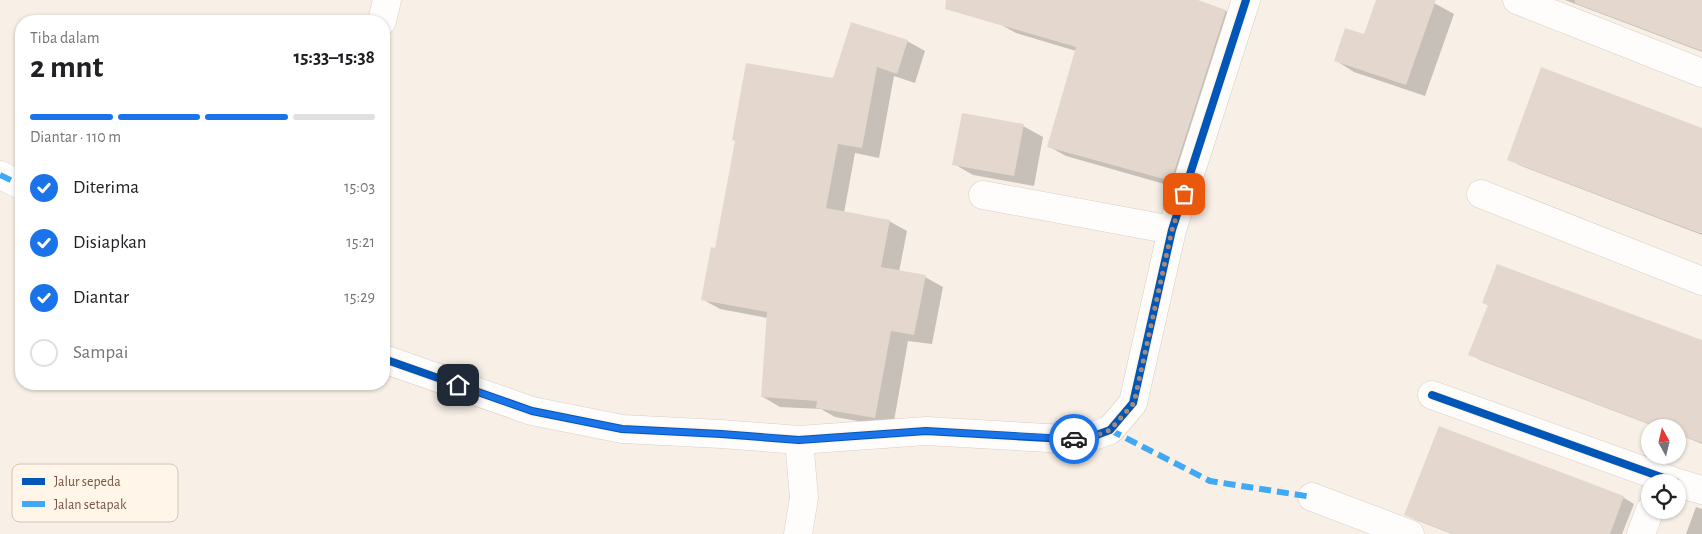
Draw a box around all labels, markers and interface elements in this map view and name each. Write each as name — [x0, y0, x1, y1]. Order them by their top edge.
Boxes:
text: Tiba dalam — [30, 30, 100, 46]
text: 15:33–15:38 — [294, 48, 375, 67]
text: 2 mnt — [30, 51, 103, 83]
text: Diantar · 110 m — [30, 129, 121, 145]
pin — [1163, 173, 1205, 215]
icon: check — [30, 174, 58, 202]
text: Diterima — [73, 178, 139, 197]
text: 15:03 — [344, 179, 375, 195]
icon: bag — [1170, 180, 1198, 208]
icon: check — [30, 229, 58, 257]
text: Disiapkan — [73, 233, 147, 252]
text: 15:21 — [346, 234, 375, 250]
icon: check — [30, 284, 58, 312]
text: Diantar — [73, 288, 129, 307]
text: 15:29 — [344, 289, 375, 305]
text: Sampai — [73, 343, 128, 362]
pin — [437, 364, 479, 406]
icon: home — [444, 371, 472, 399]
courier — [1049, 414, 1099, 464]
north arrow — [1641, 419, 1686, 464]
map controls — [1641, 419, 1686, 519]
icon: car — [1060, 425, 1088, 453]
legend — [12, 464, 178, 522]
button: locate — [1641, 474, 1686, 519]
text: Jalur sepeda — [54, 475, 121, 489]
text: Jalan setapak — [54, 498, 127, 512]

